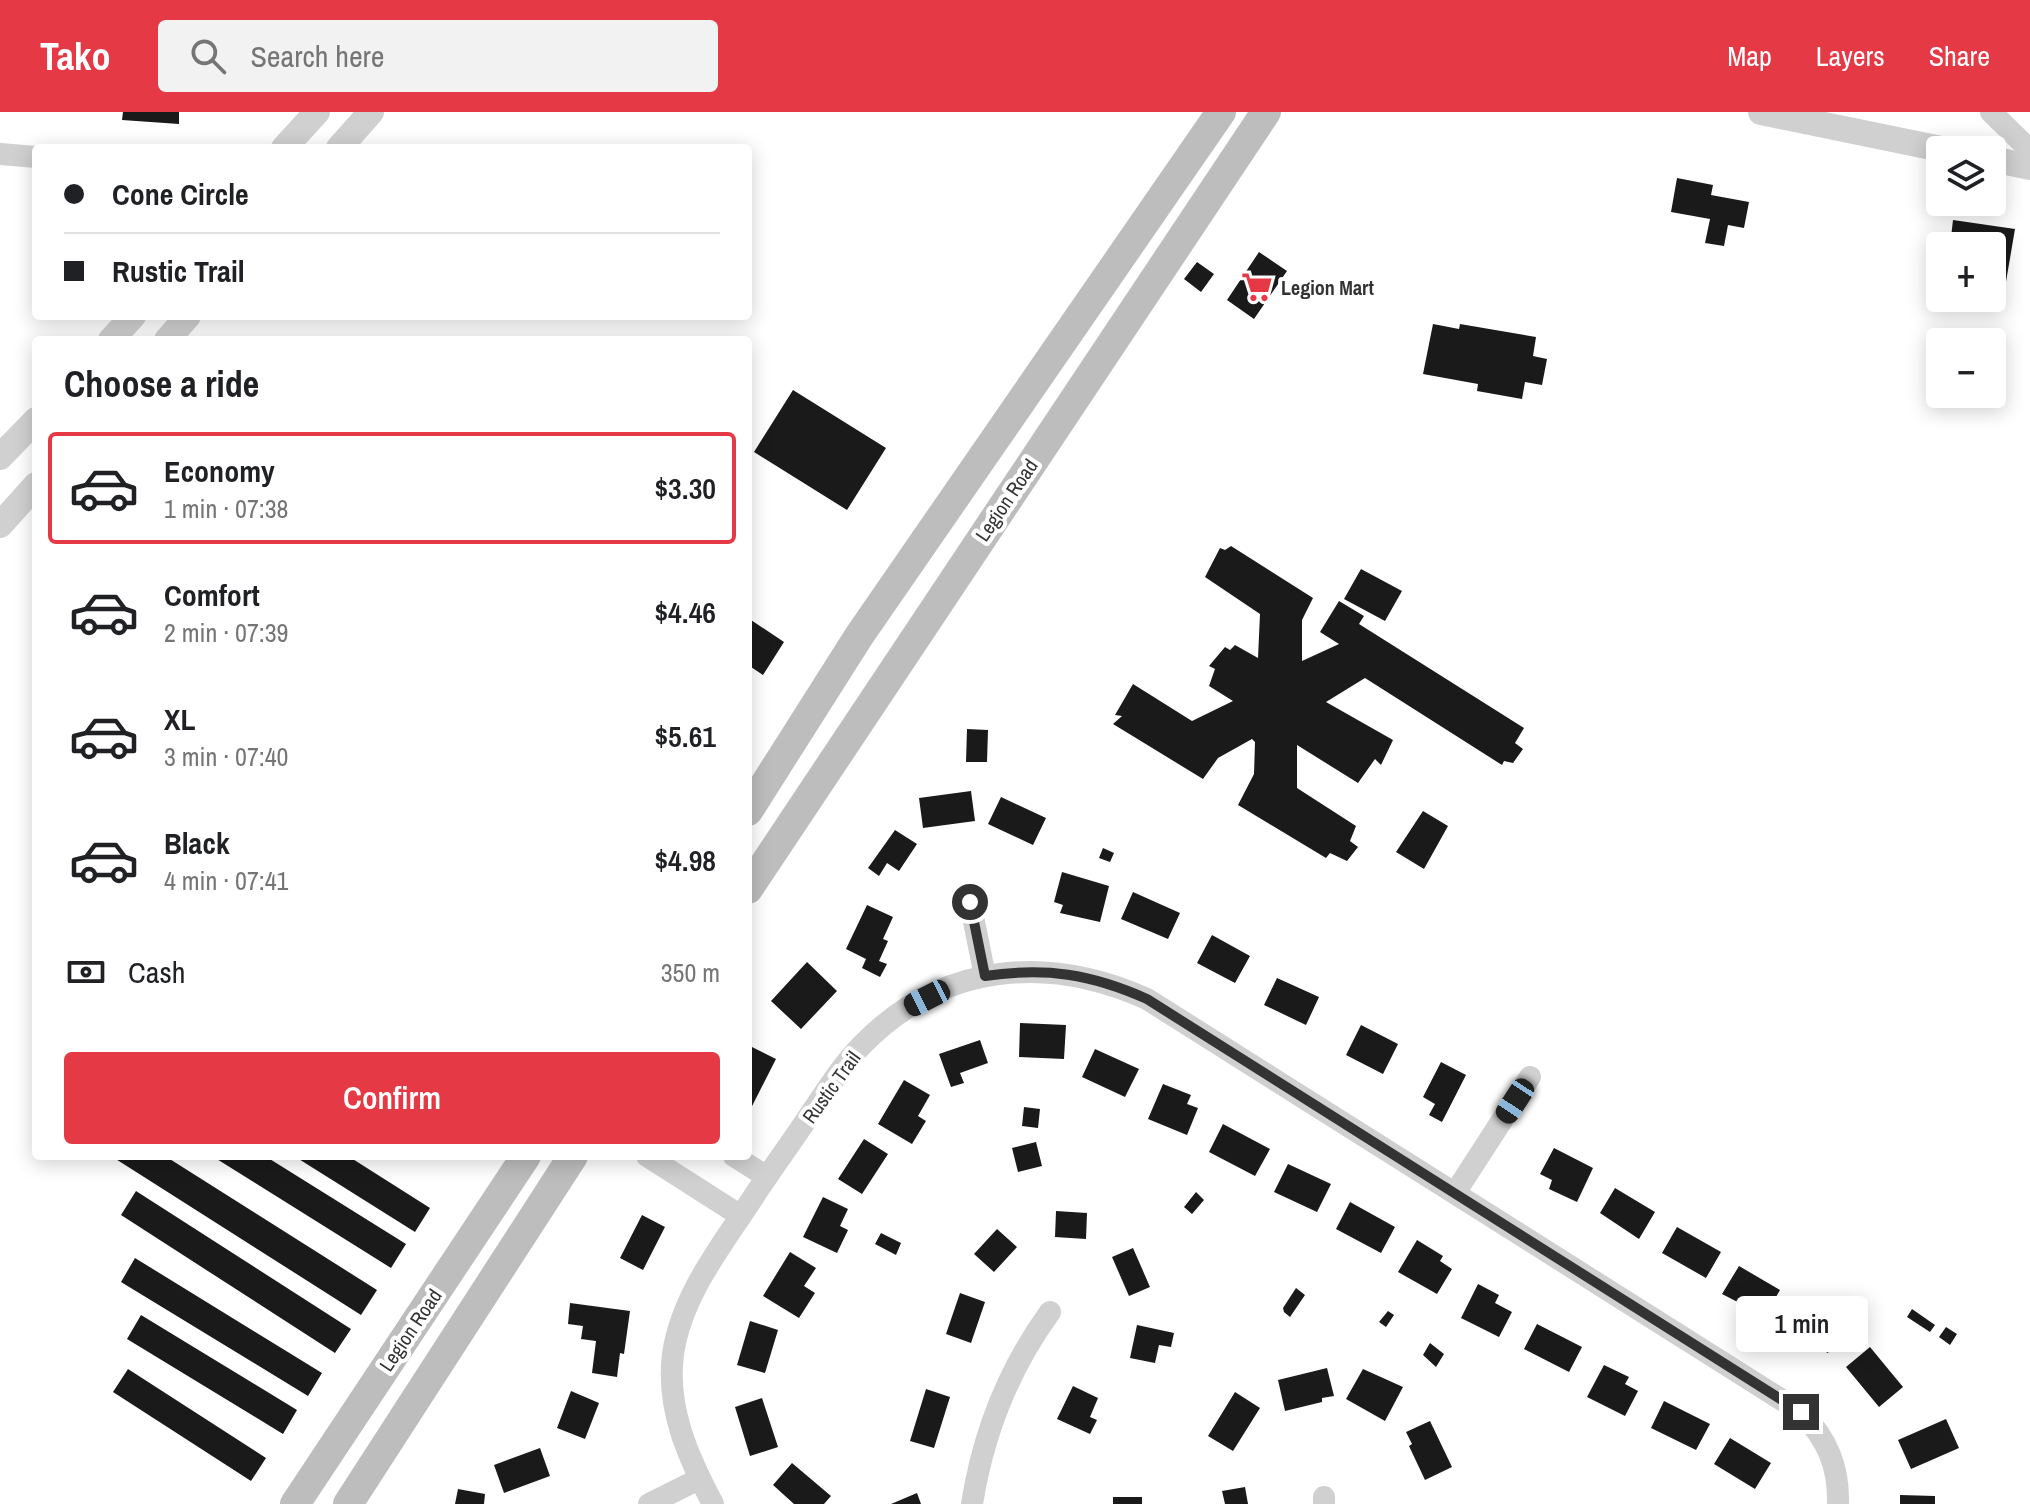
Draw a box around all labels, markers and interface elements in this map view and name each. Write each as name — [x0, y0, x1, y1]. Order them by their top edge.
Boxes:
search box — [158, 20, 718, 92]
text: Tako — [40, 31, 110, 82]
icon: search — [186, 34, 230, 78]
text: Search here — [250, 36, 384, 76]
text: Map — [1727, 37, 1772, 75]
text: Layers — [1816, 37, 1885, 75]
text: Share — [1929, 37, 1990, 75]
map controls — [1926, 136, 2006, 408]
button: layers — [1926, 136, 2006, 216]
text: Cone Circle — [112, 174, 249, 214]
button: + — [1926, 232, 2006, 312]
text: Rustic Trail — [112, 251, 245, 291]
supermarket icon: Legion Mart — [1240, 270, 1274, 304]
place label: Legion Mart — [1281, 274, 1374, 301]
button: − — [1926, 328, 2006, 408]
text: Choose a ride — [64, 360, 259, 408]
text: Economy — [164, 451, 275, 491]
icon: car — [68, 452, 140, 524]
street label: Legion Road — [969, 454, 1043, 546]
text: $3.30 — [654, 468, 716, 508]
text: 1 min · 07:38 — [164, 491, 288, 526]
text: Comfort — [164, 575, 260, 615]
icon: car — [68, 576, 140, 648]
text: $4.46 — [654, 592, 716, 632]
text: 2 min · 07:39 — [164, 615, 288, 650]
text: XL — [164, 699, 195, 739]
icon: car — [68, 700, 140, 772]
text: $5.61 — [654, 716, 716, 756]
text: 3 min · 07:40 — [164, 739, 288, 774]
text: Black — [164, 823, 230, 863]
icon: car — [68, 824, 140, 896]
text: $4.98 — [654, 840, 716, 880]
text: 4 min · 07:41 — [164, 863, 288, 898]
route start — [952, 884, 988, 920]
icon: cash — [64, 950, 108, 994]
text: Cash — [128, 952, 185, 992]
text: 350 m — [661, 955, 720, 990]
car — [900, 976, 954, 1020]
street label: Rustic Trail — [796, 1046, 866, 1128]
button: Confirm — [64, 1052, 720, 1144]
car — [1492, 1074, 1538, 1128]
street label: Legion Road — [373, 1284, 447, 1376]
callout: 1 min — [1735, 1296, 1867, 1352]
text: 1 min — [1775, 1306, 1829, 1341]
route end — [1783, 1394, 1819, 1430]

